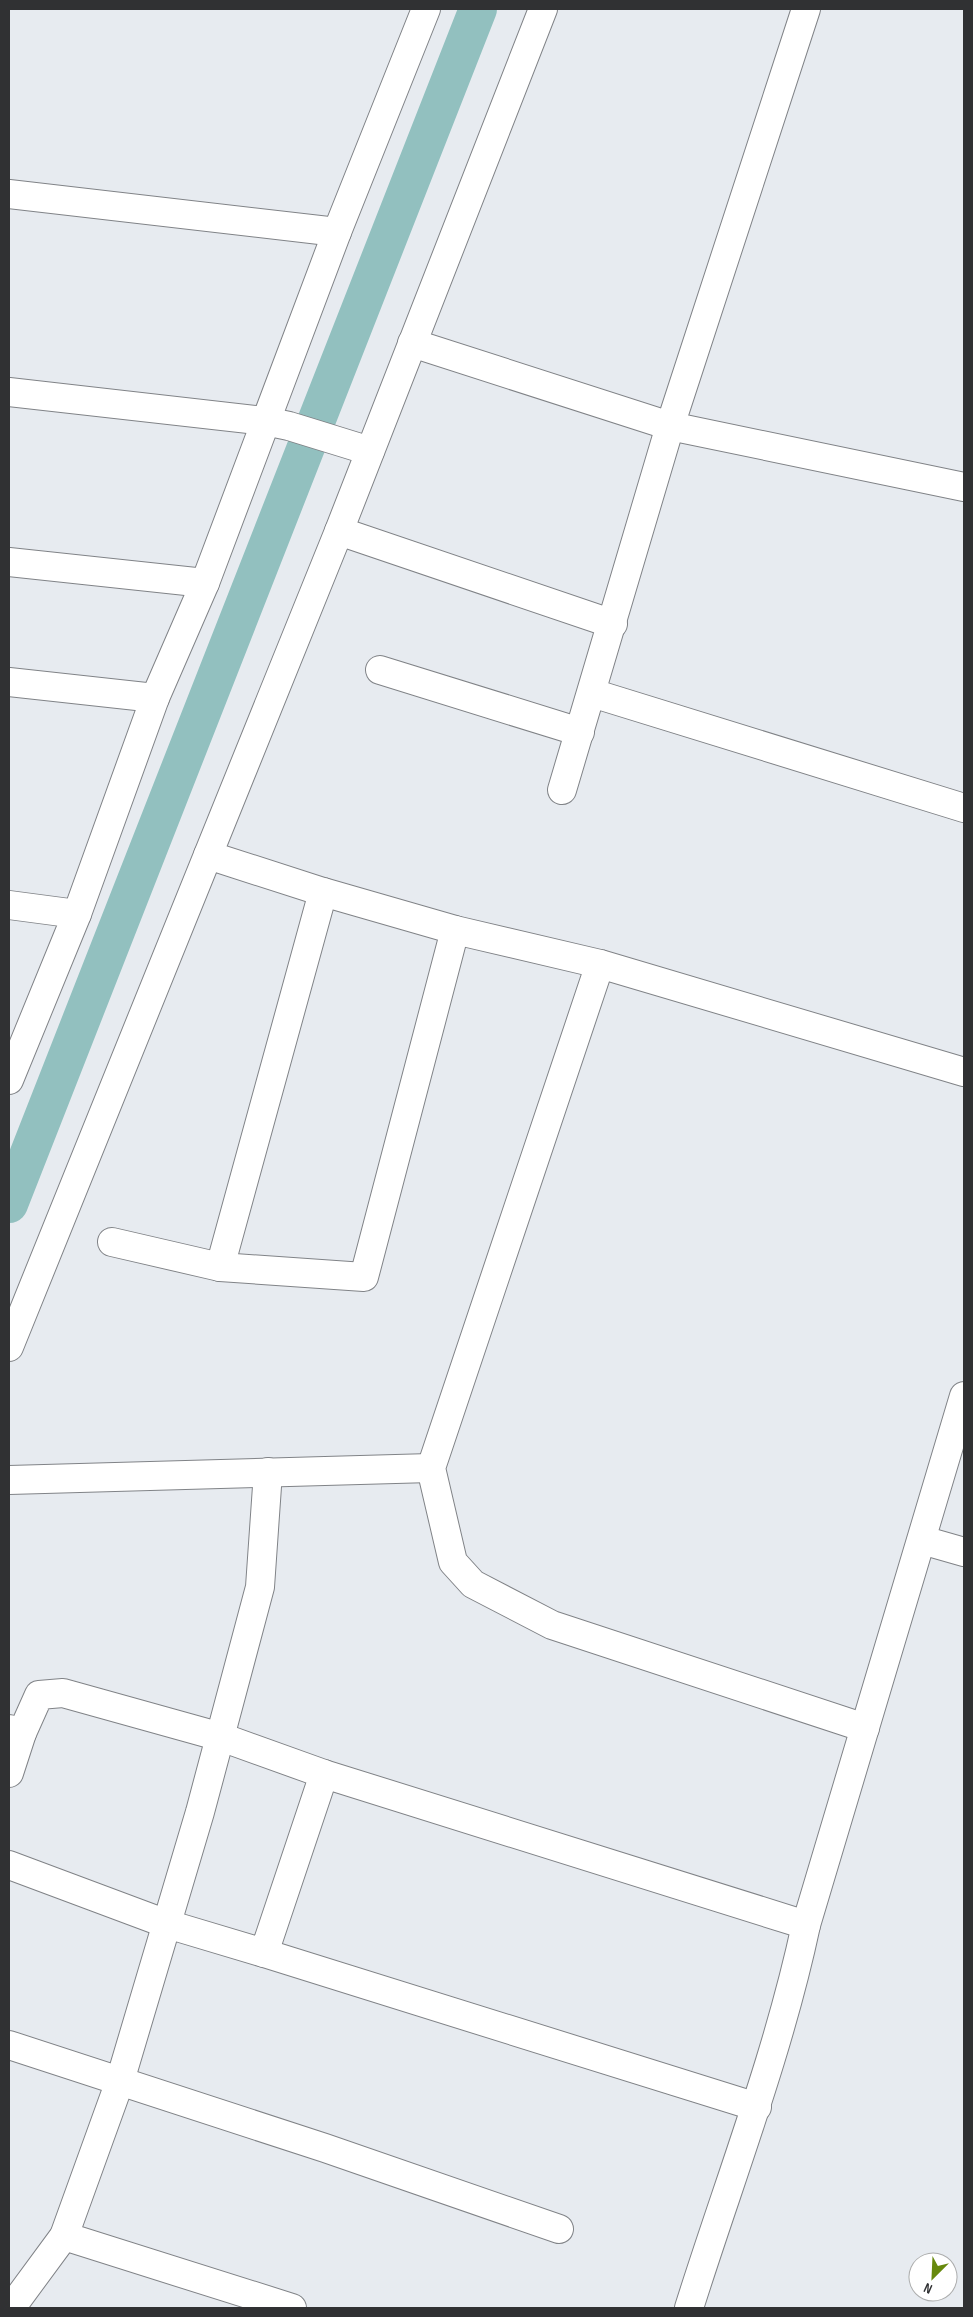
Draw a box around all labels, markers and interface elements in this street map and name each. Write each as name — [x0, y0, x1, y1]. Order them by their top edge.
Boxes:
north arrow — [908, 2252, 958, 2302]
text: N — [921, 2279, 935, 2298]

